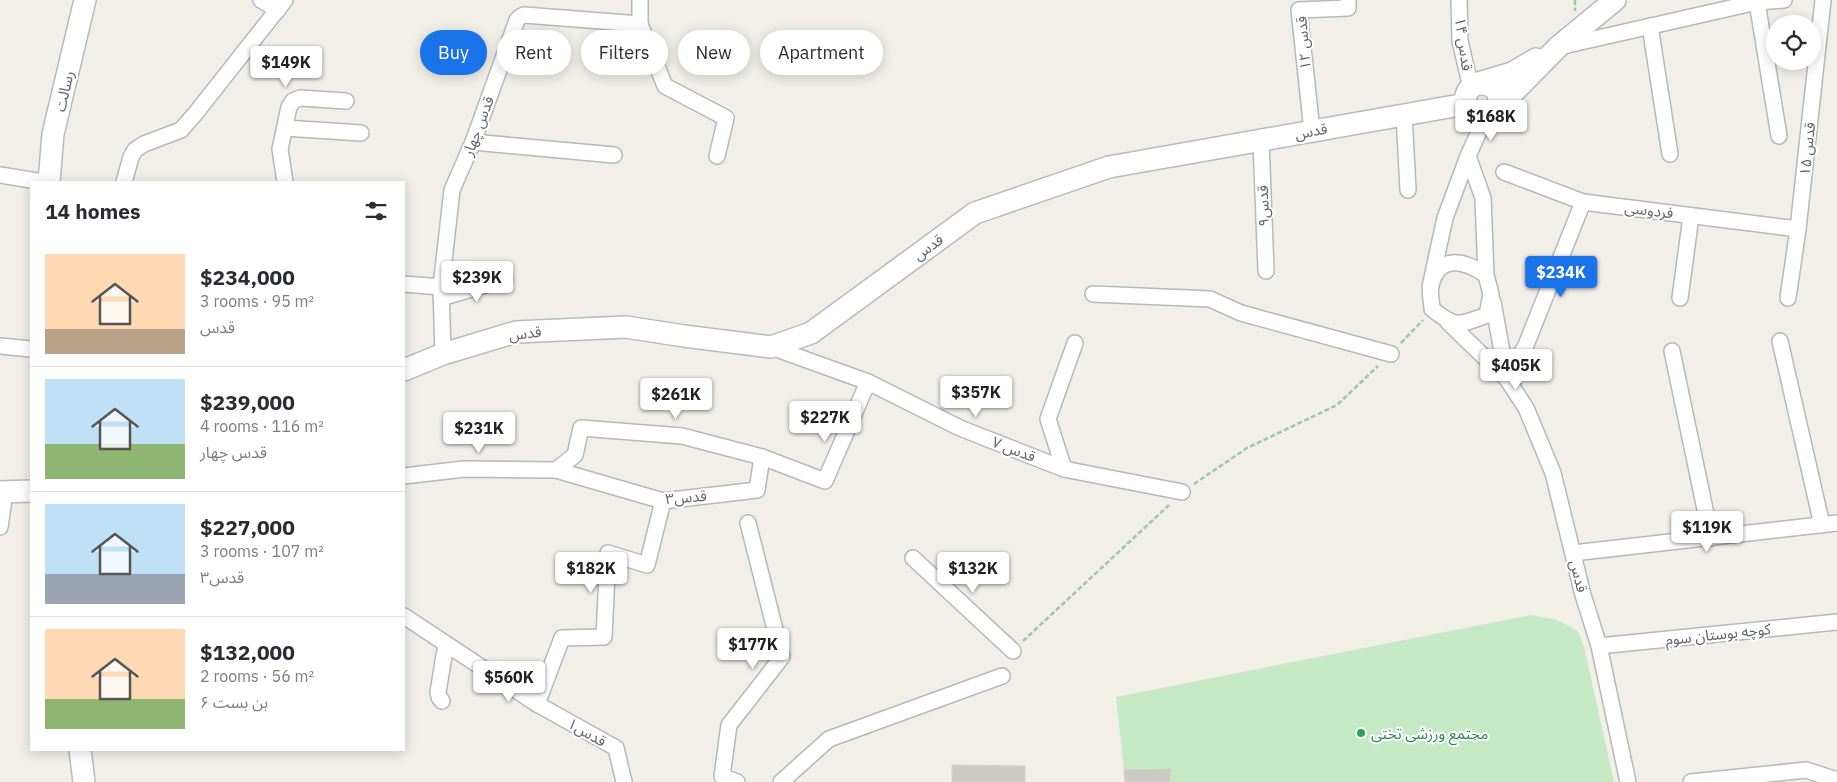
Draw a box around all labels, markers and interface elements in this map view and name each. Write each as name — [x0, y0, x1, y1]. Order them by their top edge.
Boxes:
street label: قدس ۱۲ — [1291, 15, 1315, 70]
map controls — [1766, 15, 1821, 70]
button: locate — [1766, 15, 1821, 70]
street label: قدس ۱۴ — [1451, 16, 1477, 72]
chip: Buy — [420, 30, 487, 75]
chip: Rent — [497, 30, 571, 75]
chip: Filters — [581, 30, 668, 75]
chip: New — [678, 30, 750, 75]
chip: Apartment — [760, 30, 883, 75]
pin: $149K — [251, 46, 321, 88]
text: $149K — [261, 52, 311, 72]
street label: رسالت — [50, 69, 78, 113]
street label: قدس چهار — [458, 93, 499, 160]
pin: $168K — [1456, 100, 1526, 142]
text: $168K — [1466, 106, 1516, 126]
street label: قدس — [1293, 118, 1329, 143]
street label: قدس ۱۵ — [1795, 121, 1819, 177]
street label: قدس۹ — [1253, 185, 1273, 227]
text: 14 homes — [45, 197, 141, 225]
icon: filters — [362, 197, 390, 225]
street label: فردوسی — [1624, 198, 1675, 222]
street label: قدس — [909, 229, 947, 264]
pin: $234K — [1526, 256, 1596, 298]
pin: $239K — [442, 260, 512, 303]
text: $234K — [1536, 262, 1586, 282]
text: $234,000 — [200, 263, 295, 291]
text: $239K — [452, 267, 502, 287]
icon: home — [85, 274, 145, 334]
text: 3 rooms · 95 m² — [200, 291, 314, 311]
text: قدس — [200, 317, 235, 337]
street label: قدس — [508, 322, 543, 344]
pin: $405K — [1481, 348, 1551, 391]
text: $405K — [1491, 355, 1541, 375]
pin: $357K — [941, 376, 1011, 418]
pin: $261K — [641, 378, 711, 420]
text: $357K — [951, 382, 1001, 402]
text: $261K — [651, 384, 701, 404]
text: $239,000 — [200, 388, 295, 416]
icon: home — [85, 399, 145, 459]
pin: $227K — [790, 400, 860, 443]
text: $227K — [800, 407, 850, 427]
pin: $231K — [444, 412, 514, 454]
text: 4 rooms · 116 m² — [200, 416, 324, 436]
text: $231K — [454, 418, 504, 438]
street label: قدس ۷ — [990, 432, 1039, 466]
text: قدس چهار — [200, 442, 267, 462]
street label: قدس۳ — [665, 486, 708, 508]
pin: $119K — [1672, 510, 1742, 553]
text: $227,000 — [200, 513, 295, 541]
text: $119K — [1682, 517, 1732, 537]
icon: home — [85, 524, 145, 584]
text: 3 rooms · 107 m² — [200, 541, 324, 561]
pin: $182K — [556, 552, 626, 594]
pin: $132K — [938, 552, 1008, 594]
text: $182K — [566, 558, 616, 578]
text: $132K — [948, 558, 998, 578]
street label: قدس — [1566, 558, 1592, 595]
text: قدس۳ — [200, 567, 244, 587]
street label: کوچه بوستان سوم — [1664, 619, 1773, 651]
pin: $177K — [718, 628, 788, 670]
text: $177K — [728, 634, 778, 654]
text: $132,000 — [200, 638, 295, 666]
icon: home — [85, 649, 145, 709]
pin: $560K — [474, 660, 544, 703]
text: 2 rooms · 56 m² — [200, 666, 314, 686]
text: $560K — [484, 667, 534, 687]
text: بن بست ۶ — [200, 692, 268, 712]
street label: قدس۱ — [564, 713, 610, 751]
place label: مجتمع ورزشی تختی — [1371, 724, 1488, 746]
marker: مجتمع ورزشی تختی — [1355, 727, 1367, 739]

